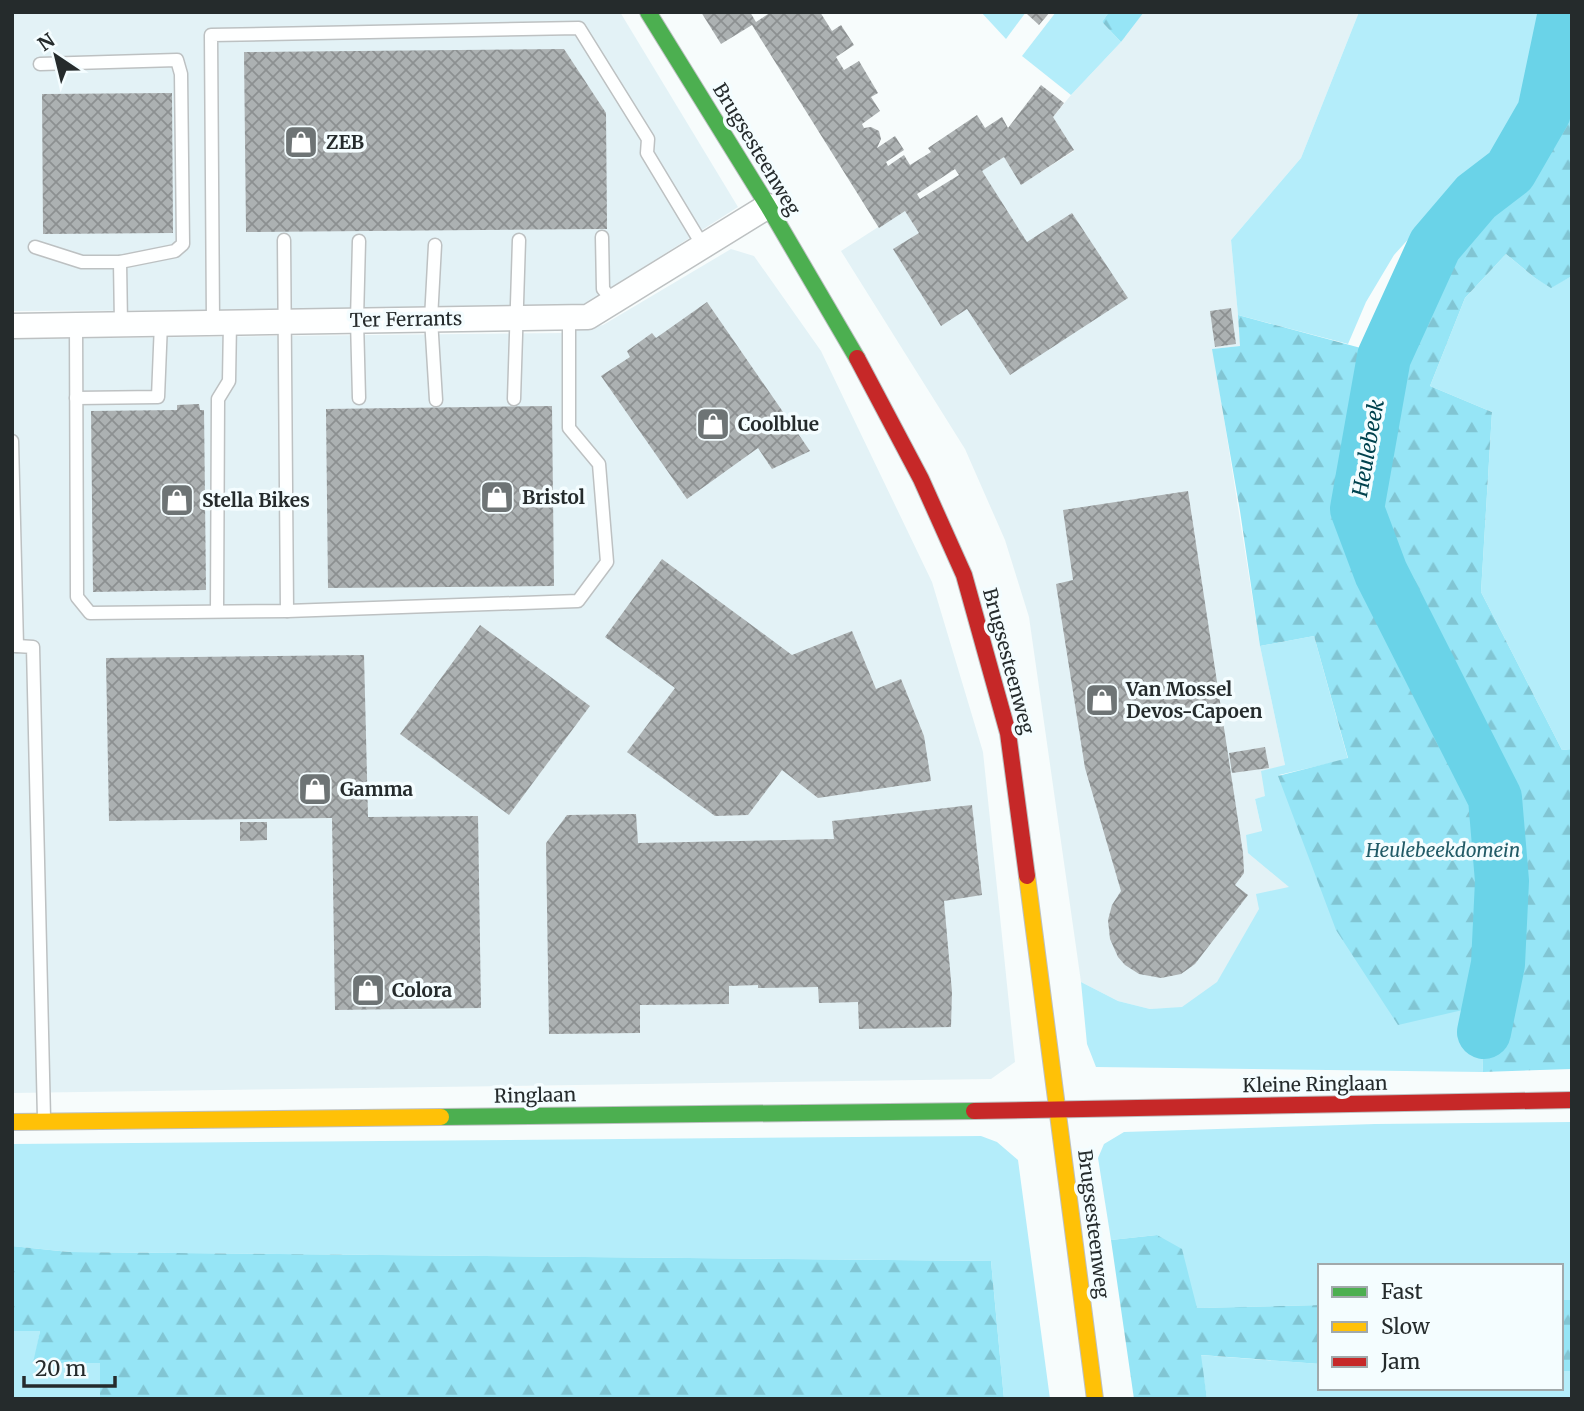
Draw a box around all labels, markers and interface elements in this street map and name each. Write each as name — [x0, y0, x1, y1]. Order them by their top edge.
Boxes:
north arrow — [21, 21, 91, 91]
text: N — [33, 28, 59, 56]
street label: Brugsesteenweg — [708, 79, 806, 220]
shop icon: ZEB — [282, 123, 320, 161]
place label: ZEB — [326, 130, 364, 154]
street label: Ter Ferrants — [349, 306, 463, 332]
water label: Heulebeek — [1346, 397, 1390, 500]
shop icon: Coolblue — [694, 405, 732, 443]
place label: Coolblue — [738, 412, 819, 436]
shop icon: Bristol — [478, 478, 516, 516]
shop icon: Stella Bikes — [158, 481, 196, 519]
place label: Bristol — [522, 485, 585, 509]
place label: Stella Bikes — [202, 488, 310, 512]
street label: Brugsesteenweg — [978, 585, 1040, 737]
place label: Van Mossel Devos-Capoen — [1125, 677, 1263, 723]
shop icon: Van Mossel Devos-Capoen — [1083, 681, 1121, 719]
shop icon: Gamma — [296, 770, 334, 808]
place label: Gamma — [340, 777, 414, 801]
park label: Heulebeekdomein — [1365, 838, 1520, 862]
shop icon: Colora — [349, 971, 387, 1009]
place label: Colora — [392, 978, 453, 1002]
street label: Kleine Ringlaan — [1242, 1071, 1388, 1097]
street label: Ringlaan — [494, 1082, 577, 1108]
street label: Brugsesteenweg — [1073, 1148, 1115, 1300]
legend — [1318, 1264, 1563, 1390]
text: Fast — [1381, 1278, 1423, 1305]
text: Slow — [1381, 1313, 1430, 1340]
scale bar — [24, 1344, 116, 1388]
text: Jam — [1380, 1348, 1420, 1375]
text: 20 m — [35, 1355, 87, 1382]

